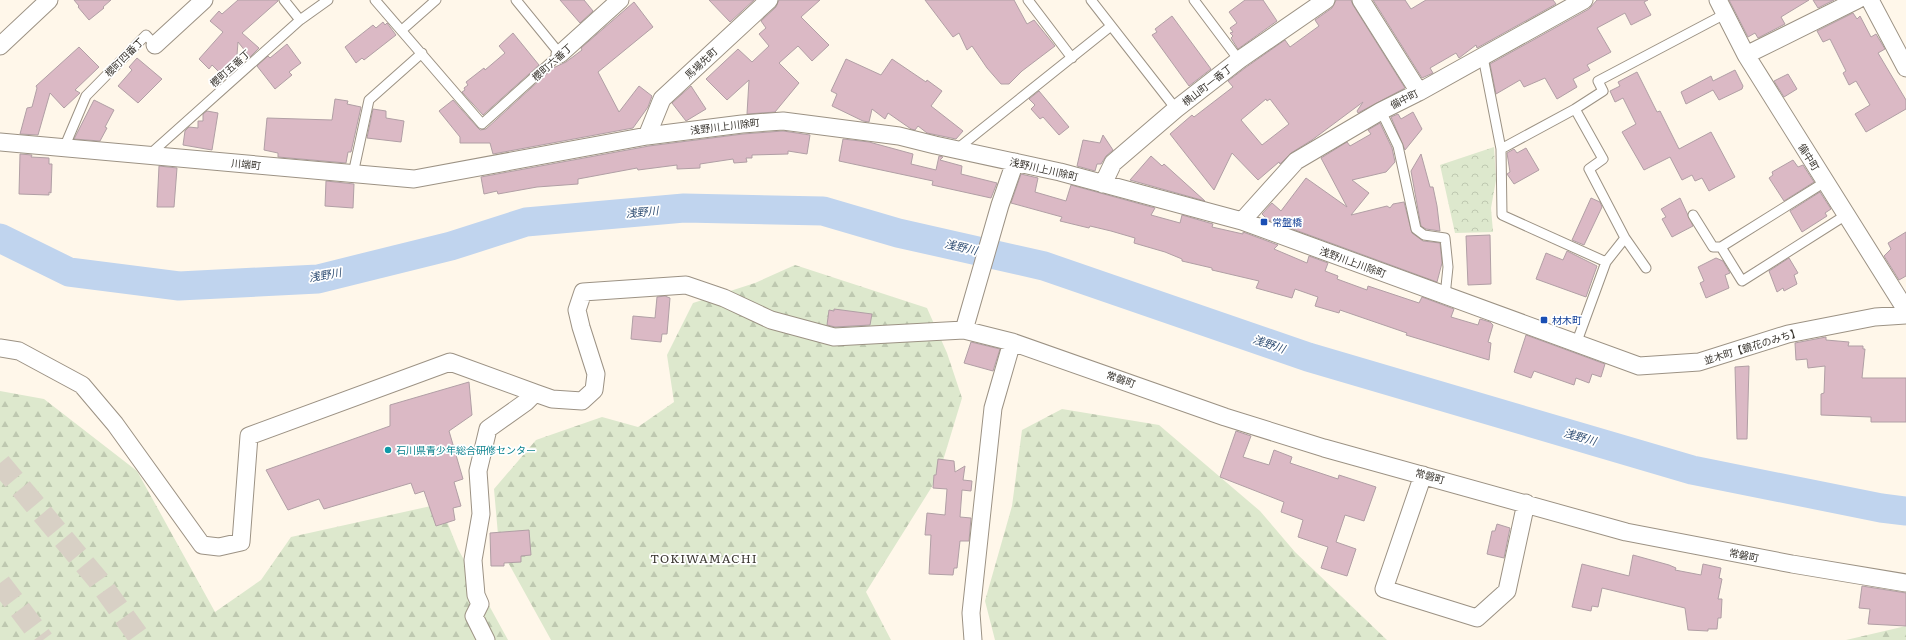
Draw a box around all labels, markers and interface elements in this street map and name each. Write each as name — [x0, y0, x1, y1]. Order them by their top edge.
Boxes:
street label: 櫻町四番丁 — [101, 34, 147, 80]
street label: 櫻町六番丁 — [528, 39, 575, 84]
street label: 馬場先町 — [681, 44, 720, 82]
street label: 櫻町五番丁 — [206, 45, 253, 90]
street label: 横山町一番丁 — [1178, 60, 1235, 109]
street label: 備中町 — [1386, 85, 1421, 113]
street label: 浅野川上川除町 — [689, 114, 761, 137]
street label: 備中町 — [1795, 139, 1824, 173]
street label: 浅野川上川除町 — [1008, 153, 1080, 184]
street label: 川端町 — [230, 155, 262, 172]
water label: 浅野川 — [625, 202, 660, 220]
place label: 常盤橋 — [1272, 214, 1302, 229]
marker: 常盤橋 — [1259, 217, 1269, 227]
water label: 浅野川 — [943, 235, 980, 258]
street label: 浅野川上川除町 — [1318, 243, 1389, 281]
water label: 浅野川 — [307, 263, 343, 285]
place label: 材木町 — [1552, 312, 1582, 327]
marker: 材木町 — [1539, 315, 1549, 325]
street label: 並木町【鏡花のみち】 — [1702, 324, 1802, 367]
water label: 浅野川 — [1251, 330, 1288, 356]
street label: 常磐町 — [1105, 367, 1138, 391]
water label: 浅野川 — [1562, 424, 1599, 449]
place label: 石川県青少年総合研修センター — [396, 442, 536, 457]
marker: 石川県青少年総合研修センター — [383, 445, 393, 455]
street label: 常磐町 — [1414, 464, 1447, 487]
street label: 常磐町 — [1728, 544, 1760, 565]
district label: TOKIWAMACHI — [650, 549, 758, 567]

